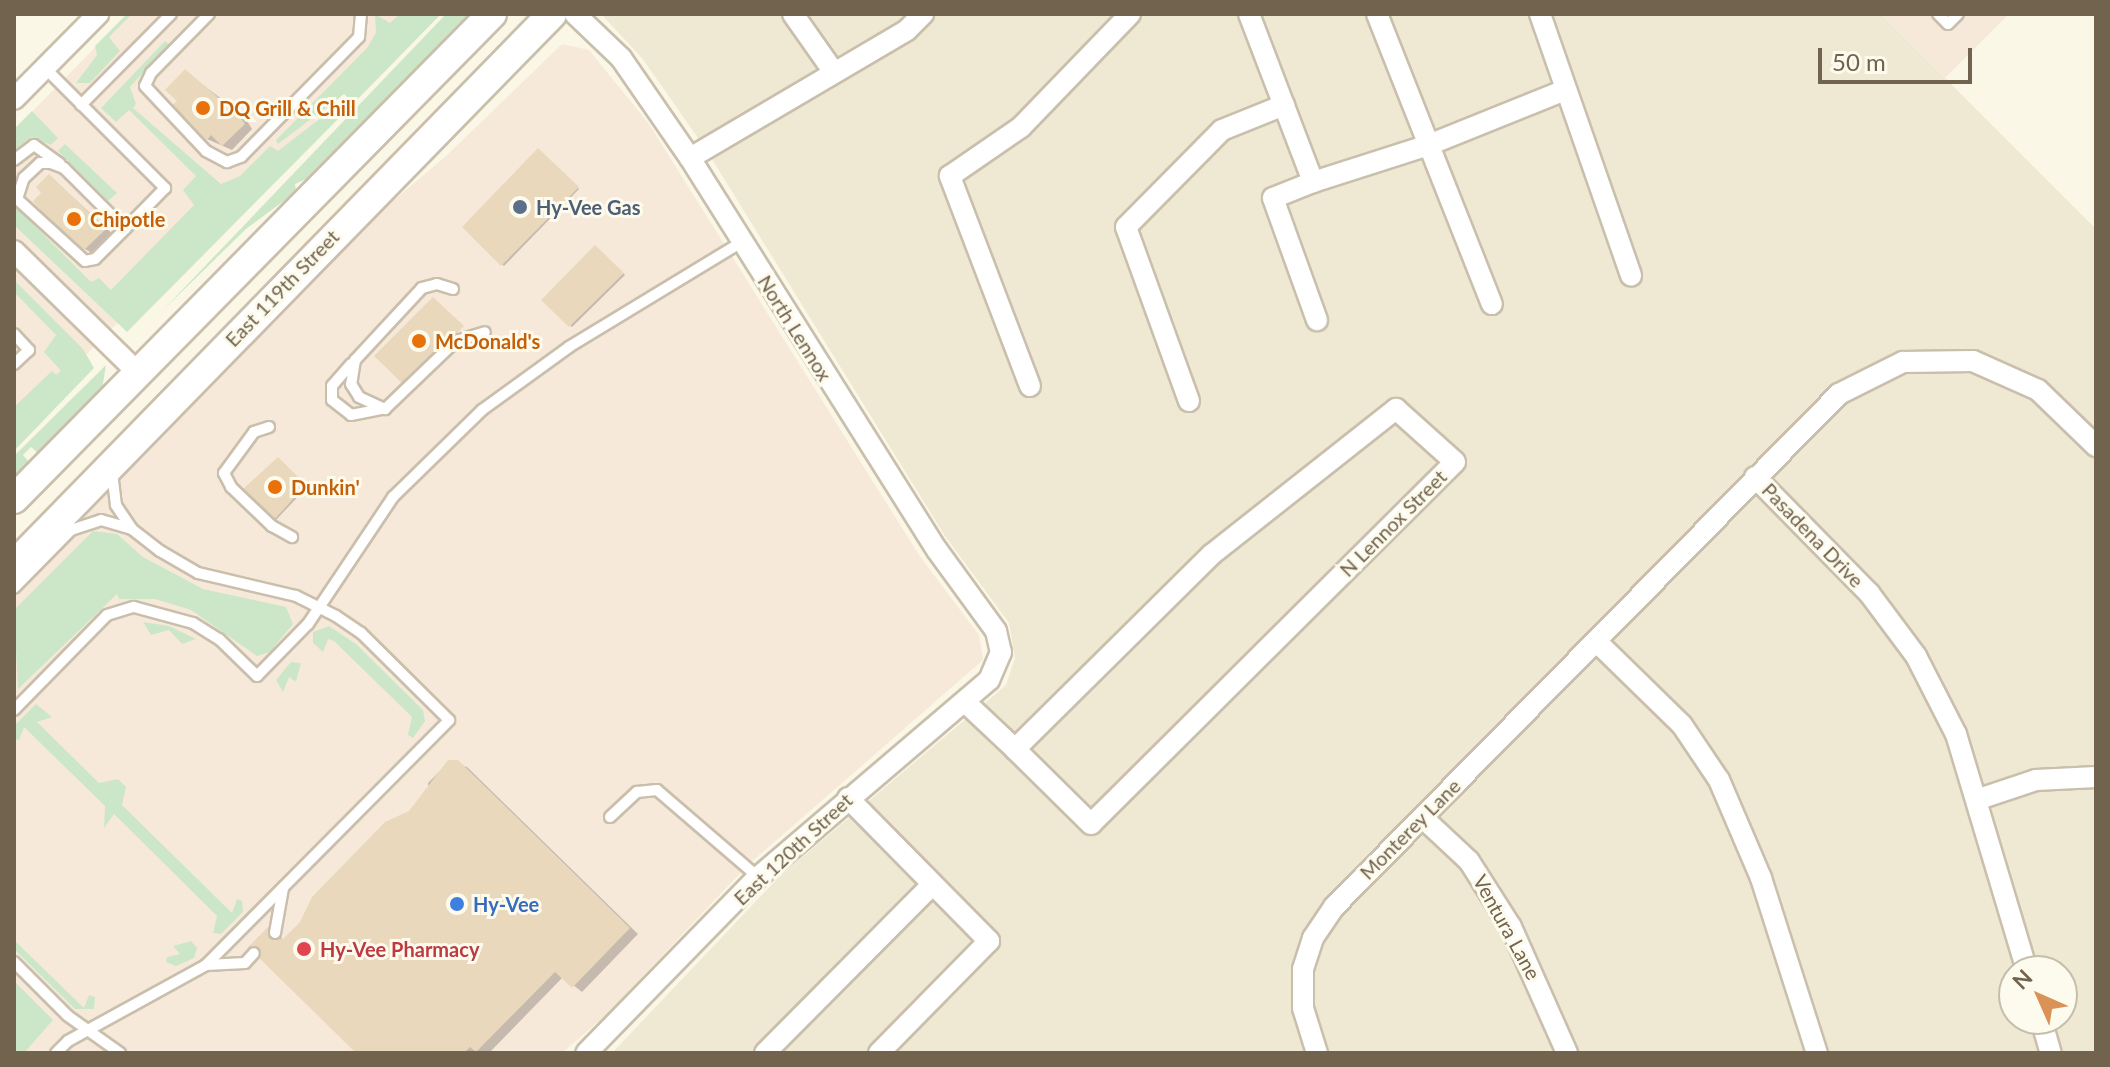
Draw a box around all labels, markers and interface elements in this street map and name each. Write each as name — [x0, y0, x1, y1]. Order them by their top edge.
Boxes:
scale bar — [1822, 32, 1976, 82]
text: 50 m — [1832, 47, 1886, 76]
place label: DQ Grill & Chill — [219, 96, 356, 120]
marker: DQ Grill & Chill — [194, 99, 212, 117]
place label: Hy-Vee Gas — [536, 195, 641, 219]
marker: Hy-Vee Gas — [511, 198, 529, 216]
place label: Chipotle — [90, 207, 165, 231]
marker: Chipotle — [65, 210, 83, 228]
street label: East 119th Street — [220, 225, 344, 351]
street label: North Lennox — [753, 271, 837, 385]
place label: McDonald's — [435, 329, 540, 353]
marker: McDonald's — [410, 332, 428, 350]
street label: N Lennox Street — [1335, 465, 1451, 581]
place label: Dunkin' — [291, 475, 360, 499]
marker: Dunkin' — [266, 478, 284, 496]
street label: Pasadena Drive — [1757, 478, 1869, 592]
street label: Monterey Lane — [1355, 774, 1465, 884]
street label: East 120th Street — [729, 788, 857, 910]
street label: Ventura Lane — [1468, 870, 1546, 984]
place label: Hy-Vee — [473, 892, 539, 916]
marker: Hy-Vee — [448, 895, 466, 913]
place label: Hy-Vee Pharmacy — [320, 937, 479, 961]
marker: Hy-Vee Pharmacy — [295, 940, 313, 958]
north arrow — [1998, 955, 2078, 1035]
text: N — [2007, 964, 2038, 995]

